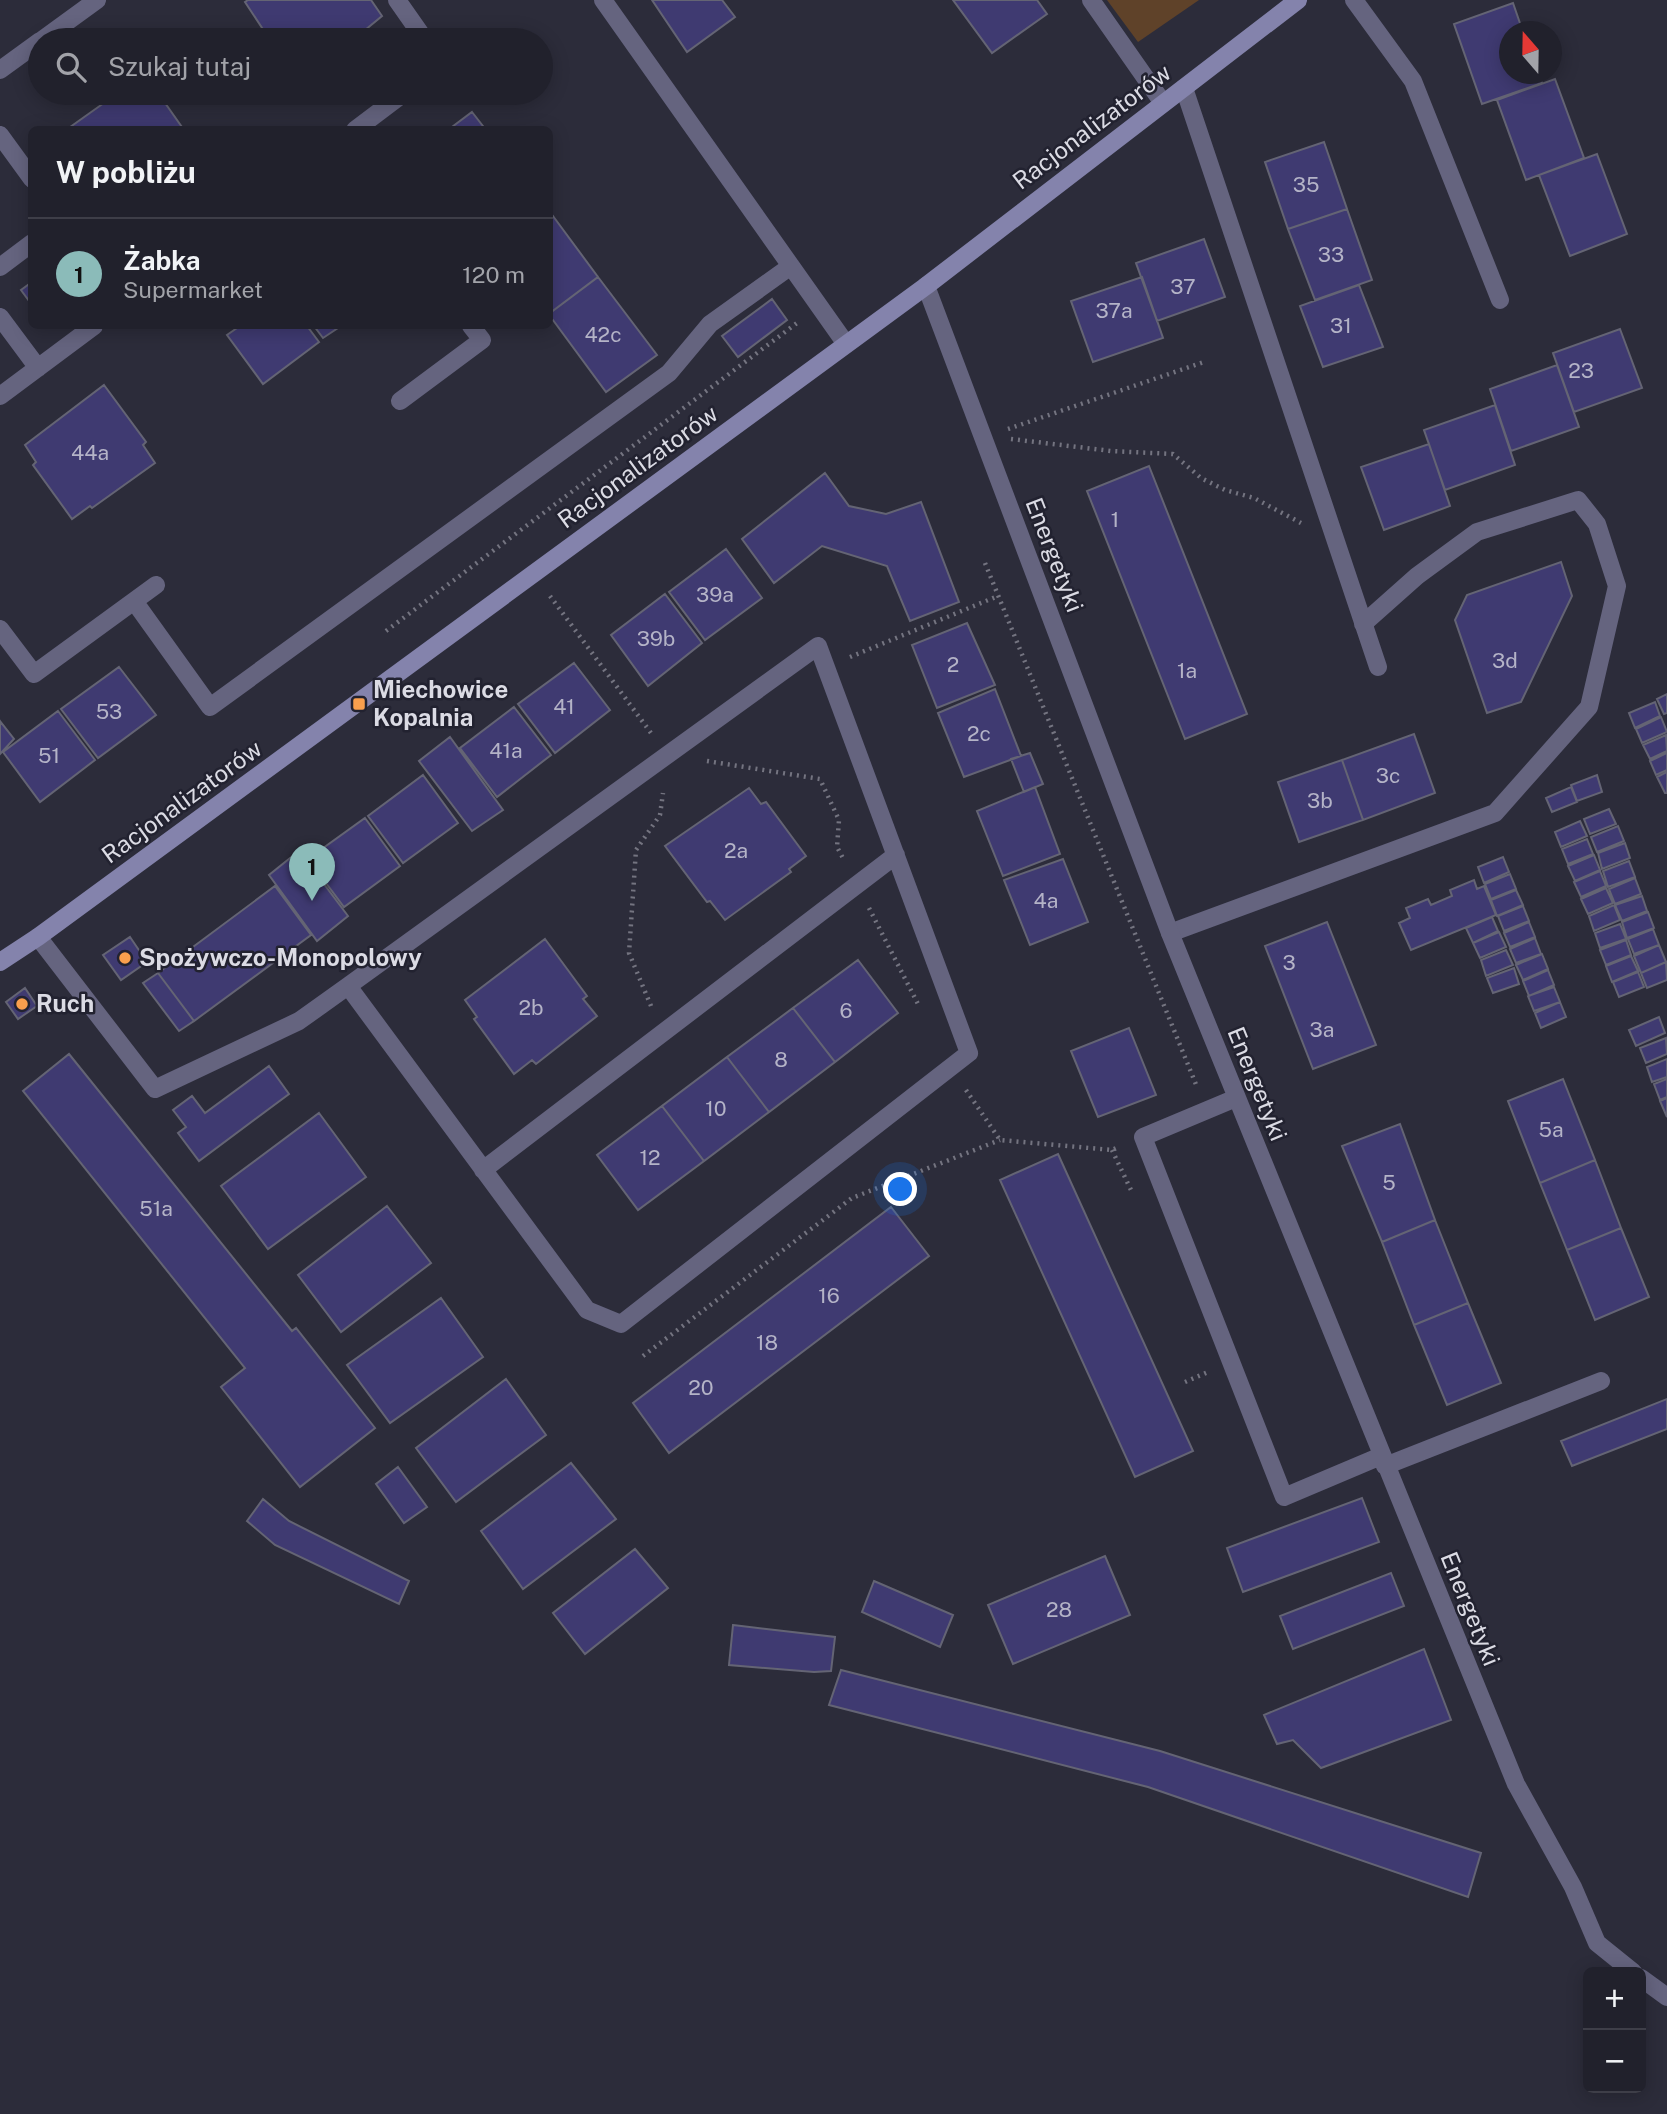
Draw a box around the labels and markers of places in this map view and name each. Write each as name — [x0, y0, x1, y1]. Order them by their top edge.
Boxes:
place label: Miechowice Kopalnia — [373, 675, 508, 731]
marker: Miechowice Kopalnia — [351, 696, 367, 712]
pin: 1 — [289, 843, 335, 901]
place label: Spożywczo-Monopolowy — [139, 943, 422, 971]
marker: Spożywczo-Monopolowy — [117, 950, 133, 966]
place label: Ruch — [36, 989, 94, 1017]
marker: Ruch — [14, 996, 30, 1012]

